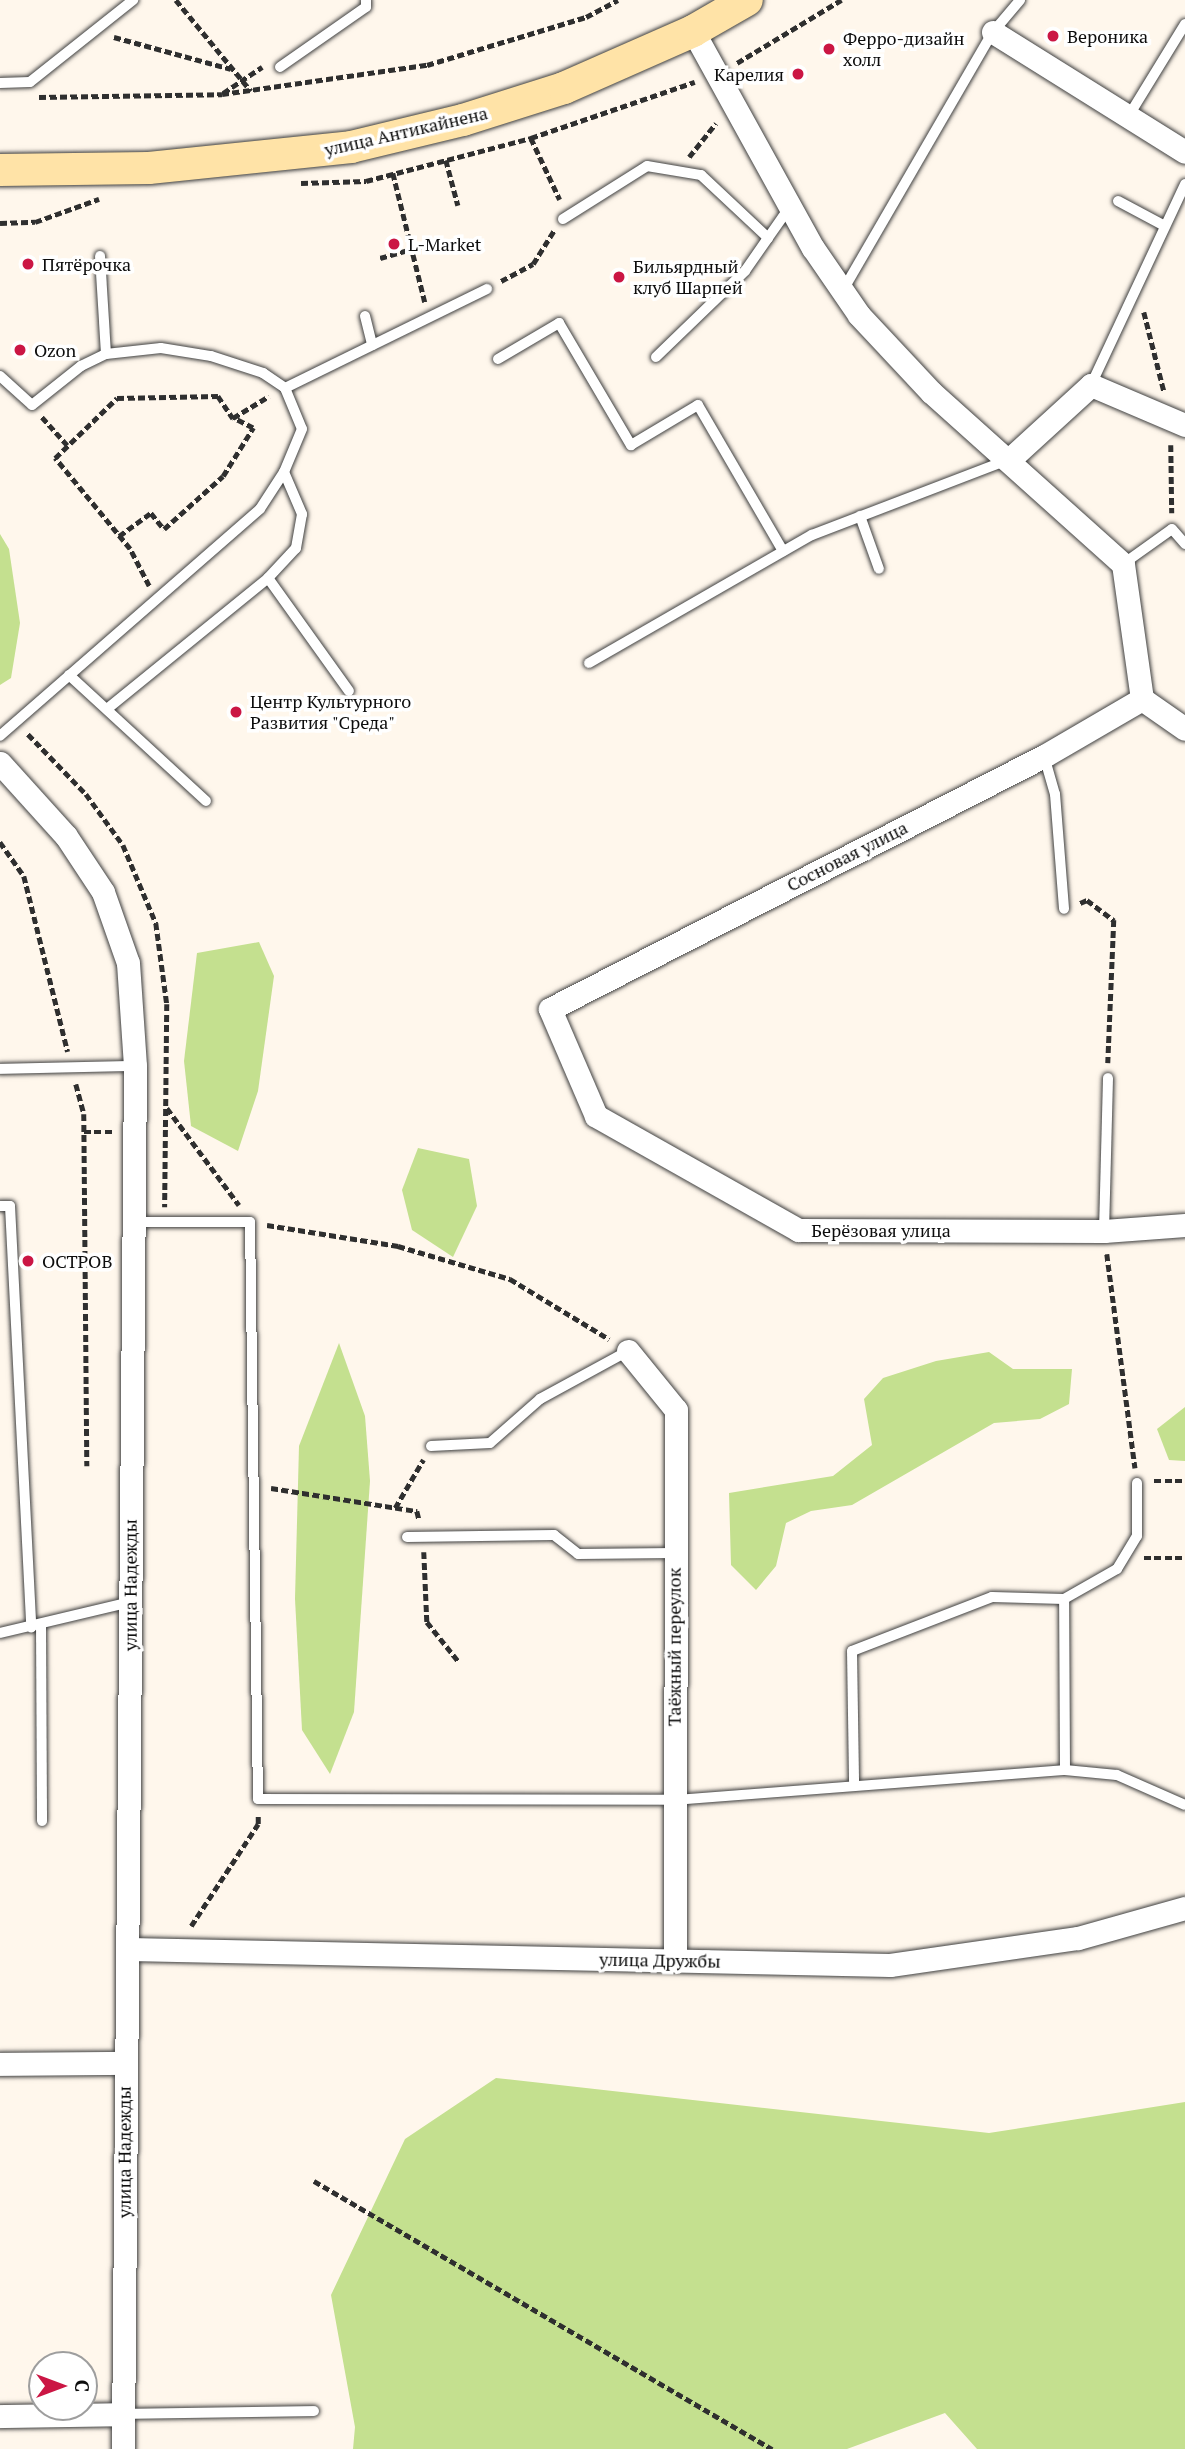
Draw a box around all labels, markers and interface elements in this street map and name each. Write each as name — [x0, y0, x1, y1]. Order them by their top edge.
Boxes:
place label: Вероника — [1067, 25, 1148, 47]
place label: Ферро-дизайн холл — [843, 28, 965, 70]
marker: Вероника — [1045, 28, 1061, 44]
marker: Ферро-дизайн холл — [821, 41, 837, 57]
place label: Карелия — [714, 63, 784, 85]
marker: Карелия — [790, 66, 806, 82]
street label: улица Антикайнена — [322, 102, 490, 160]
place label: L-Market — [408, 233, 482, 255]
marker: L-Market — [386, 236, 402, 252]
place label: Пятёрочка — [42, 253, 131, 275]
marker: Пятёрочка — [20, 256, 36, 272]
place label: Бильярдный клуб Шарпей — [633, 256, 743, 298]
marker: Бильярдный клуб Шарпей — [611, 269, 627, 285]
place label: Ozon — [34, 339, 76, 361]
marker: Ozon — [12, 342, 28, 358]
place label: Центр Культурного Развития "Среда" — [250, 691, 411, 734]
marker: Центр Культурного Развития "Среда" — [228, 704, 244, 720]
street label: Сосновая улица — [783, 816, 911, 896]
street label: Берёзовая улица — [811, 1219, 951, 1241]
place label: ОСТРОВ — [42, 1250, 112, 1272]
marker: ОСТРОВ — [20, 1253, 36, 1269]
street label: улица Надежды — [119, 1519, 141, 1651]
street label: Таёжный переулок — [663, 1568, 685, 1726]
street label: улица Дружбы — [599, 1948, 721, 1972]
street label: улица Надежды — [113, 2086, 135, 2218]
north arrow — [28, 2351, 98, 2421]
text: С — [70, 2380, 95, 2392]

